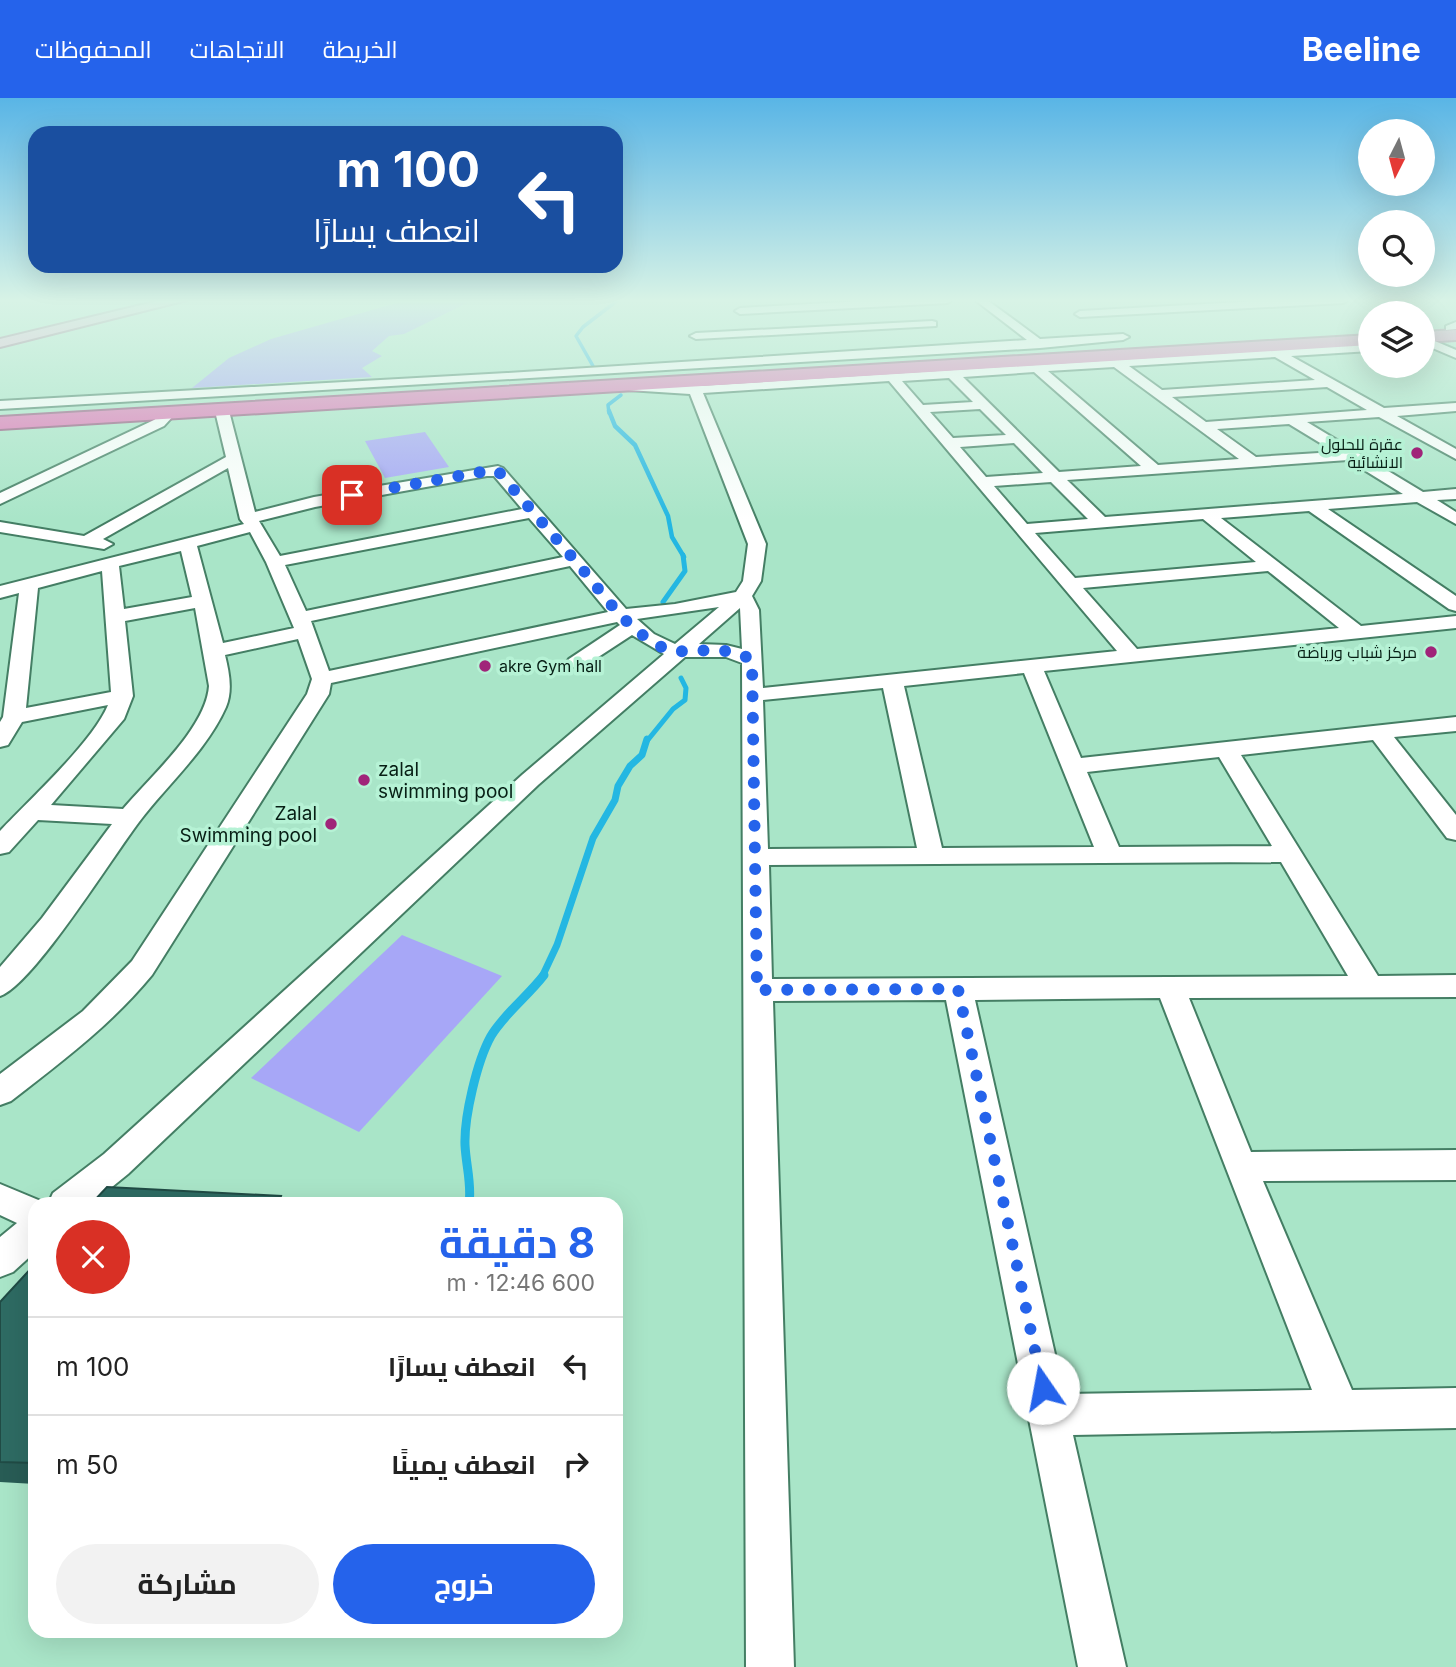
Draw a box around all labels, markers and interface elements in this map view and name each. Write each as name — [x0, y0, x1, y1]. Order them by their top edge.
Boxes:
text: Beeline — [1302, 29, 1421, 69]
text: المحفوظات — [35, 35, 152, 64]
text: الاتجاهات — [190, 35, 285, 64]
text: الخريطة — [323, 35, 398, 64]
north arrow — [1358, 119, 1435, 196]
map controls — [1358, 119, 1435, 378]
text: 100 m — [336, 140, 480, 199]
icon: left — [504, 154, 595, 245]
button: search — [1358, 210, 1435, 287]
text: انعطف يسارًا — [313, 211, 480, 250]
button: layers — [1358, 301, 1435, 378]
place label: عقرة للحلول الانشائیة — [1321, 434, 1403, 472]
marker: عقرة للحلول الانشائیة — [1409, 445, 1425, 461]
pin — [322, 465, 382, 525]
icon: arrive — [333, 476, 371, 514]
place label: مركز شباب ورياضة — [1297, 642, 1417, 662]
marker: مركز شباب ورياضة — [1423, 644, 1439, 660]
place label: akre Gym hall — [499, 656, 602, 676]
marker: akre Gym hall — [477, 658, 493, 674]
place label: zalal swimming pool — [378, 758, 513, 803]
marker: zalal swimming pool — [356, 772, 372, 788]
place label: Zalal Swimming pool — [180, 802, 317, 847]
marker: Zalal Swimming pool — [323, 816, 339, 832]
text: 8 دقيقة — [439, 1217, 595, 1268]
button: close — [56, 1220, 130, 1294]
text: 600 m · 12:46 — [446, 1269, 595, 1297]
icon: left — [557, 1347, 595, 1385]
text: 100 m — [56, 1351, 129, 1382]
text: انعطف يسارًا — [388, 1351, 536, 1382]
position arrow — [1006, 1351, 1080, 1425]
icon: right — [557, 1445, 595, 1483]
text: 50 m — [56, 1449, 118, 1480]
text: انعطف يمينًا — [391, 1449, 536, 1480]
button: مشاركة — [56, 1544, 319, 1624]
button: خروج — [333, 1544, 595, 1624]

